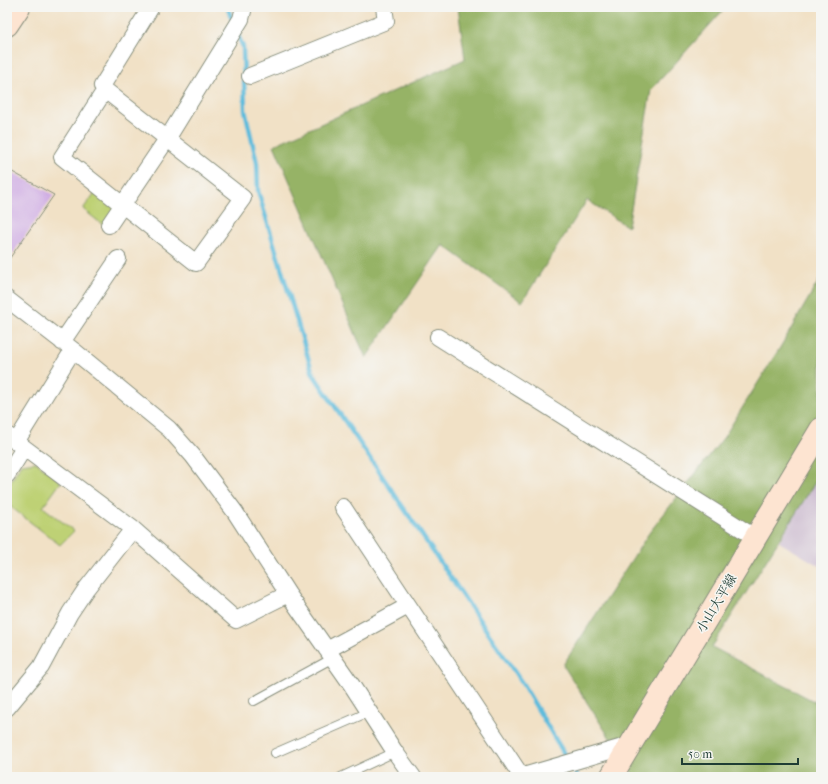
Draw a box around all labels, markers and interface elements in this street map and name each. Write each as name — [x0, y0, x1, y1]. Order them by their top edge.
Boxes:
street label: 小山大平線 — [693, 572, 740, 635]
scale bar — [682, 740, 798, 766]
text: 50 m — [688, 747, 712, 761]

